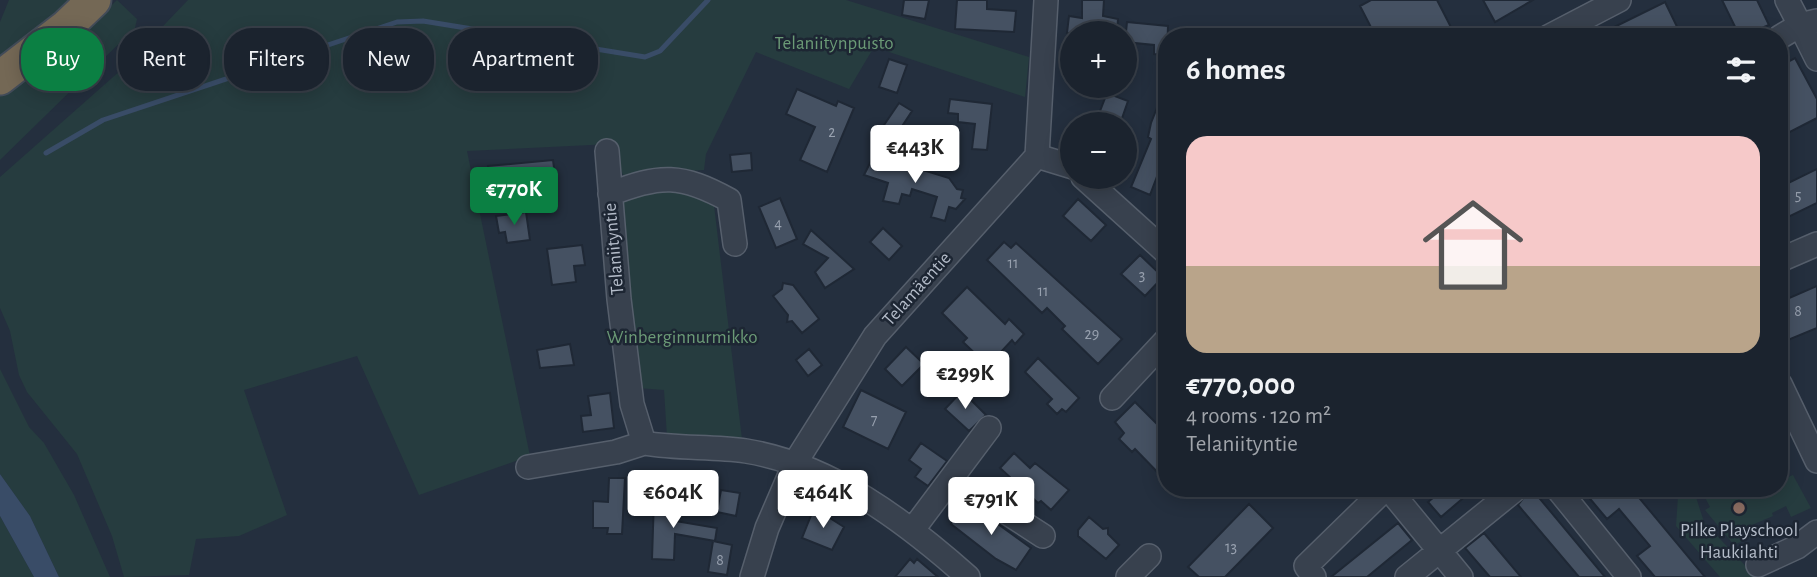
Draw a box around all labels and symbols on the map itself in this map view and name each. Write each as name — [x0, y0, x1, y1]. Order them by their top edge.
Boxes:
park label: Telaniitynpuisto — [774, 34, 894, 53]
house number: 2 — [828, 124, 836, 140]
pin: €443K — [866, 125, 964, 185]
pin: €770K — [465, 168, 563, 227]
house number: 5 — [1795, 187, 1801, 203]
street label: Telaniityntie — [601, 202, 627, 296]
house number: 4 — [774, 215, 782, 231]
street label: Telamäentie — [879, 248, 955, 330]
house number: 11 — [1007, 255, 1019, 271]
house number: 3 — [1139, 267, 1145, 283]
house number: 11 — [1037, 283, 1049, 299]
house number: 8 — [1794, 303, 1802, 319]
house number: 29 — [1085, 326, 1099, 342]
park label: Winberginnurmikko — [606, 328, 758, 347]
pin: €299K — [916, 352, 1014, 411]
house number: 7 — [871, 412, 878, 428]
pin: €604K — [624, 470, 722, 530]
pin: €464K — [774, 470, 872, 530]
pin: €791K — [942, 477, 1040, 537]
marker: Pilke Playschool Haukilahti — [1731, 500, 1747, 516]
place label: Pilke Playschool Haukilahti — [1680, 521, 1798, 562]
house number: 13 — [1225, 539, 1237, 555]
house number: 8 — [716, 552, 724, 568]

